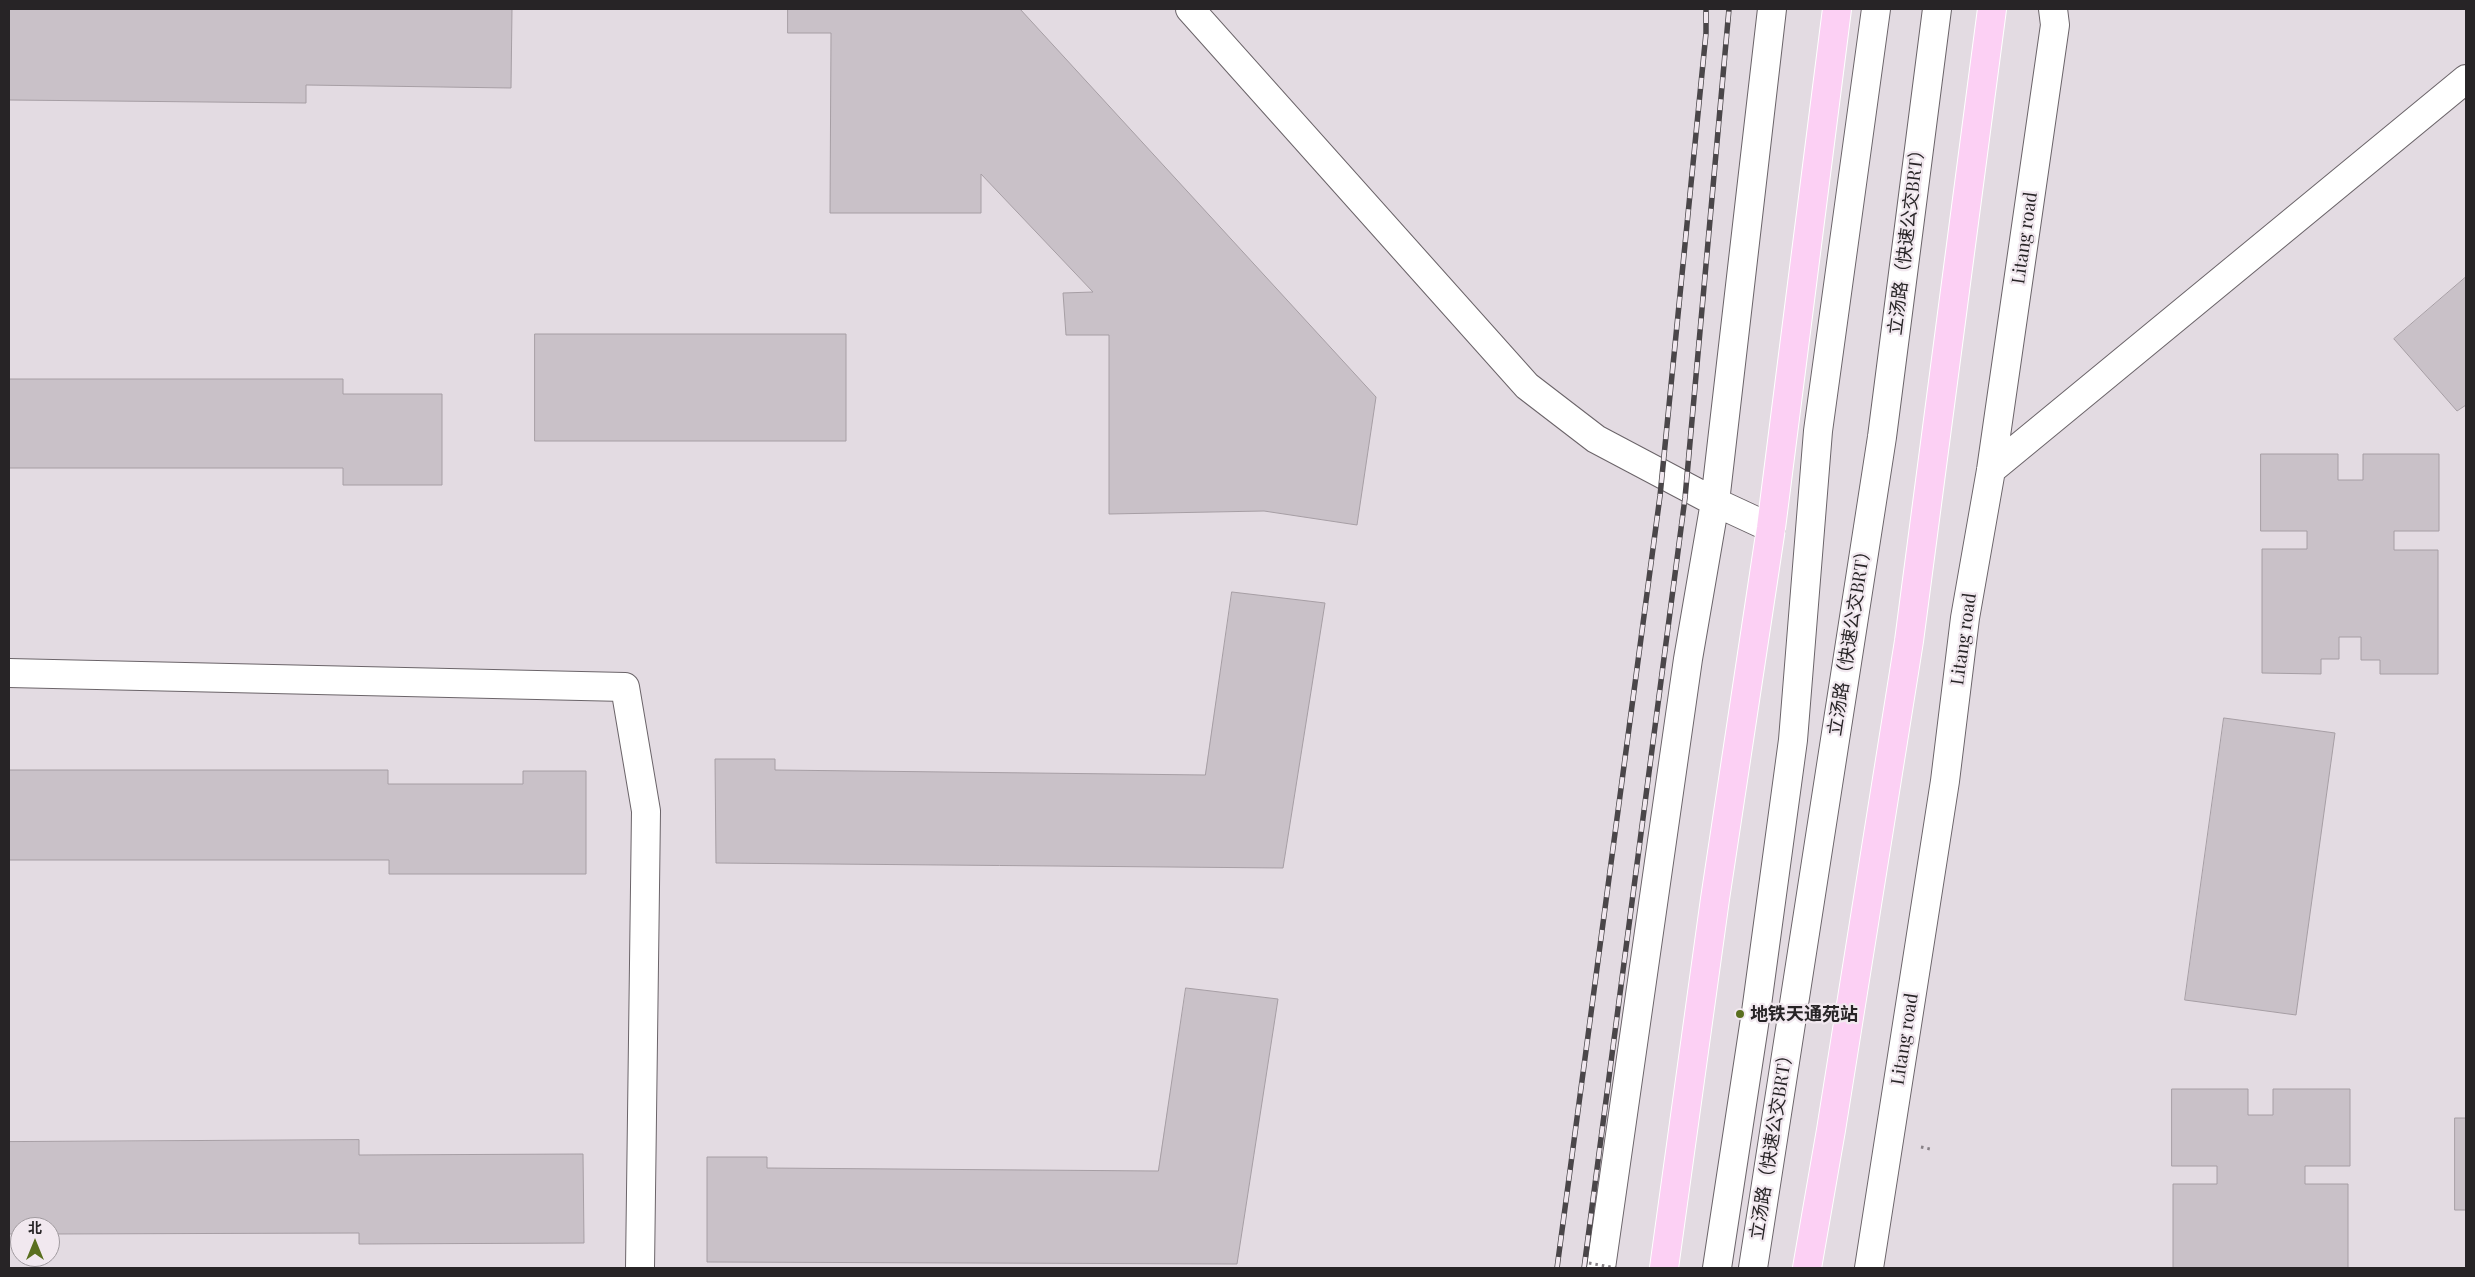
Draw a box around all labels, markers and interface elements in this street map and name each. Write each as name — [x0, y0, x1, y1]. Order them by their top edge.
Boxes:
street label: 立汤路（快速公交BRT） — [1884, 140, 1930, 336]
street label: Litang road — [2008, 191, 2042, 285]
street label: 立汤路（快速公交BRT） — [1824, 541, 1876, 737]
street label: Litang road — [1947, 592, 1981, 686]
street label: Litang road — [1887, 992, 1923, 1086]
place label: 地铁天通苑站 — [1750, 1003, 1858, 1025]
marker: 地铁天通苑站 — [1734, 1008, 1746, 1020]
street label: 立汤路（快速公交BRT） — [1746, 1045, 1798, 1241]
north arrow — [10, 1217, 60, 1267]
text: 北 — [28, 1218, 42, 1237]

